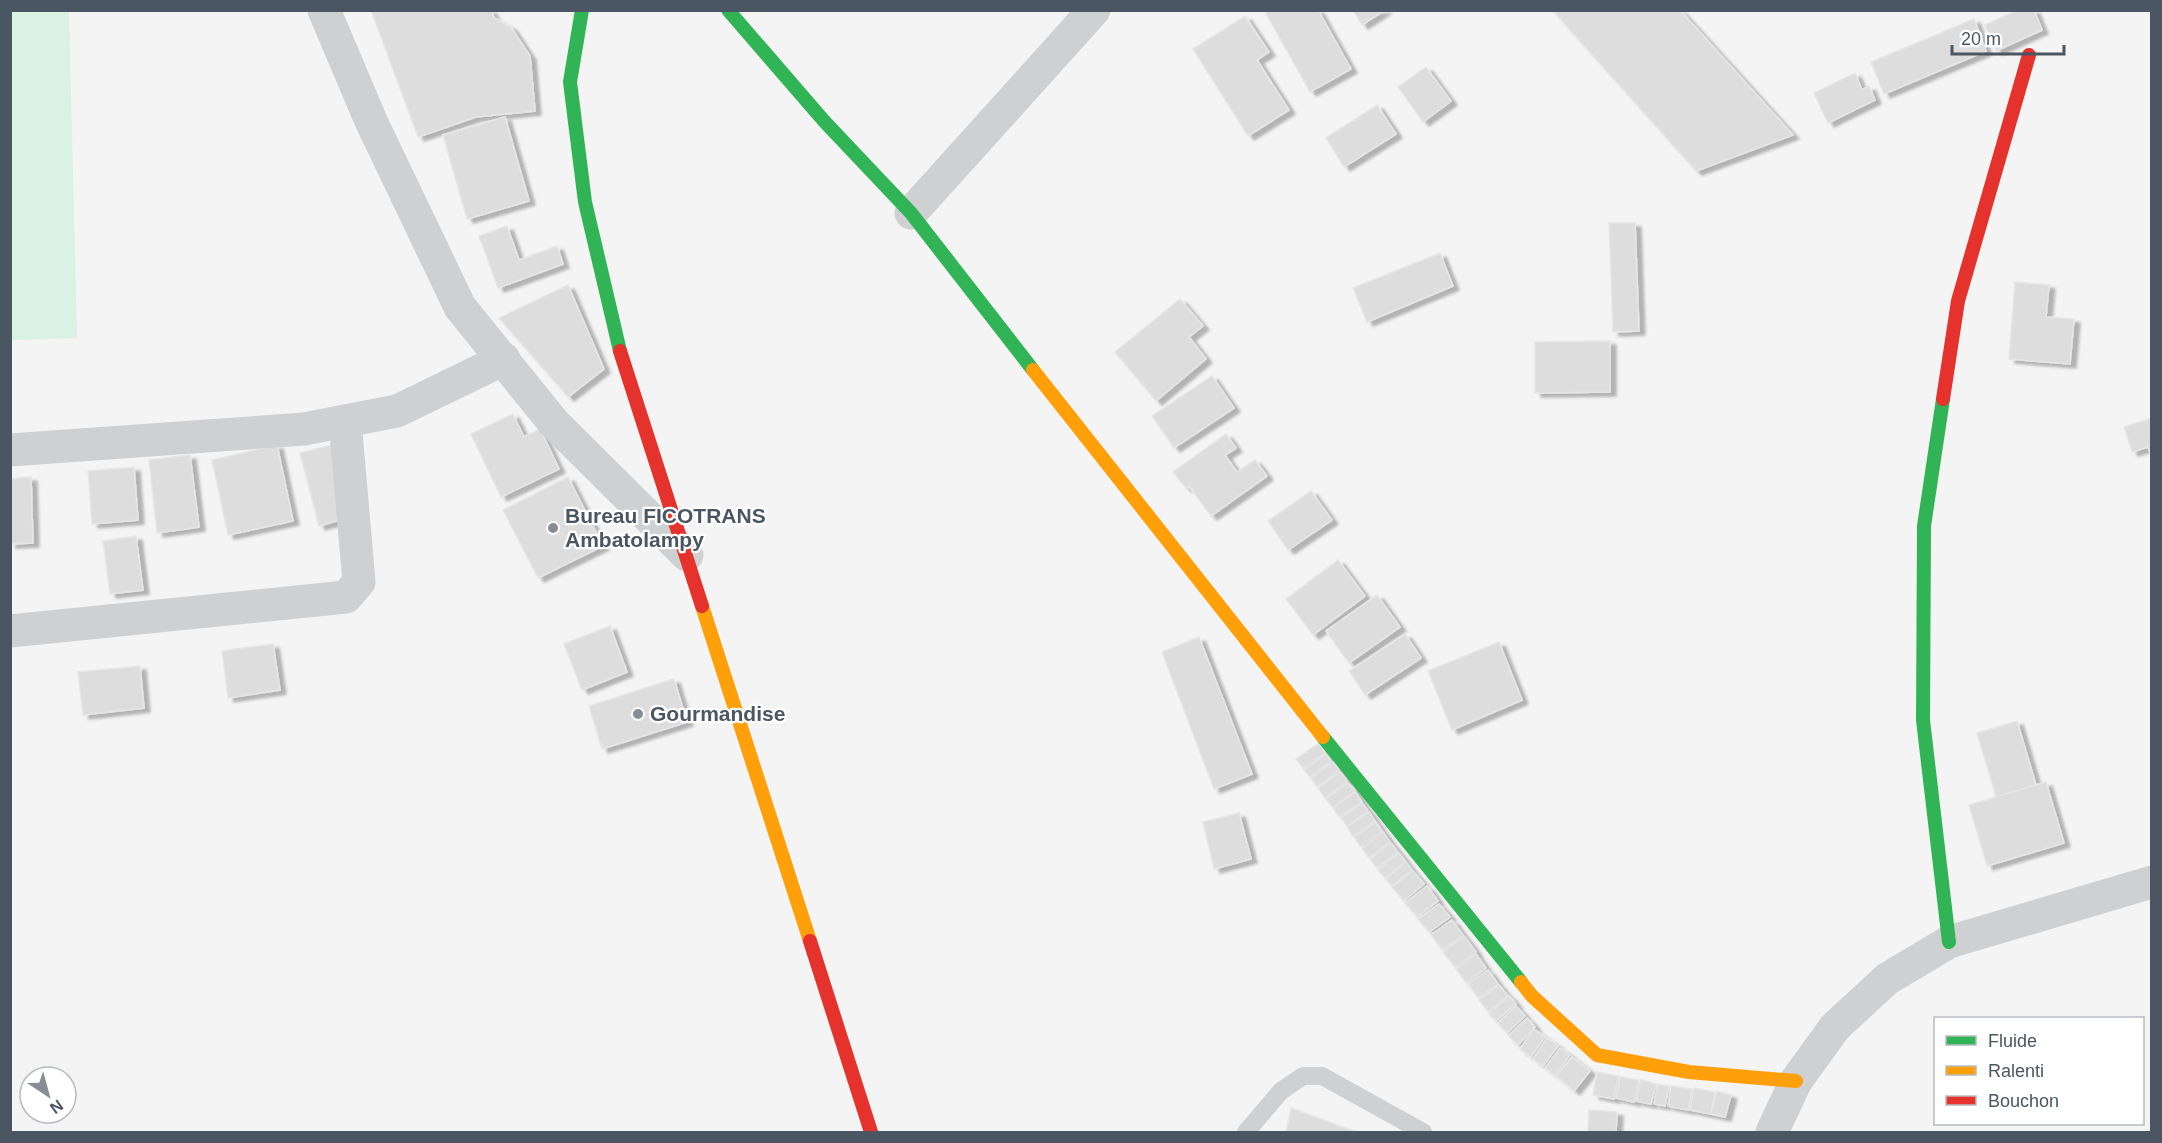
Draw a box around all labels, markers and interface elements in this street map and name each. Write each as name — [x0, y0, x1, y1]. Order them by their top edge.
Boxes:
scale bar — [1952, 18, 2064, 56]
text: 20 m — [1961, 29, 2001, 49]
place label: Bureau FICOTRANS Ambatolampy — [565, 504, 766, 551]
marker: Bureau FICOTRANS Ambatolampy — [546, 521, 560, 535]
place label: Gourmandise — [650, 702, 785, 725]
marker: Gourmandise — [631, 707, 645, 721]
legend — [1934, 1017, 2144, 1125]
text: Fluide — [1988, 1031, 2037, 1051]
text: Ralenti — [1988, 1061, 2044, 1081]
north arrow — [18, 1065, 78, 1125]
text: Bouchon — [1988, 1091, 2059, 1111]
text: N — [47, 1096, 66, 1117]

